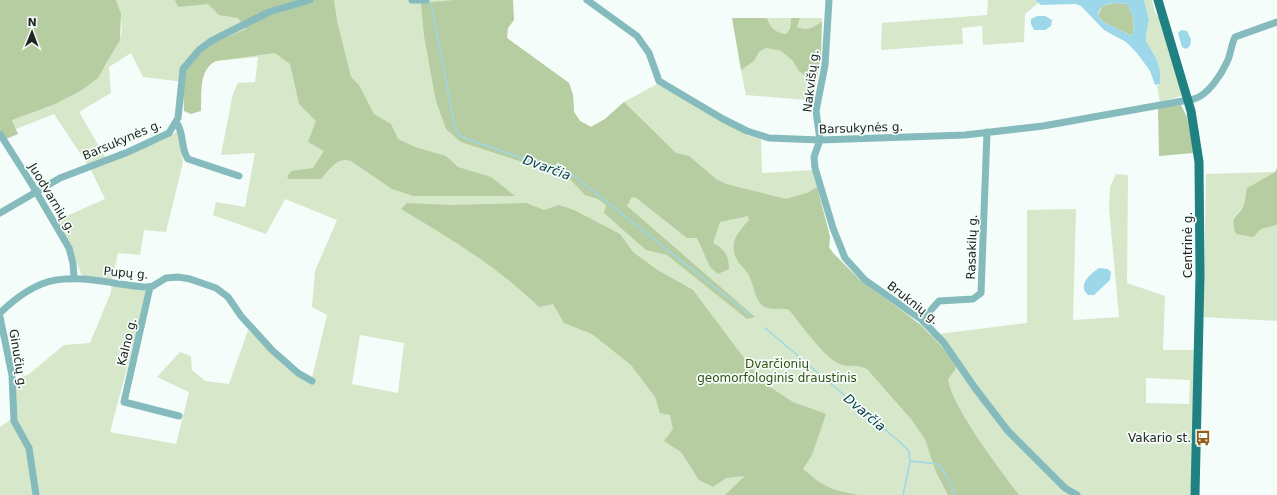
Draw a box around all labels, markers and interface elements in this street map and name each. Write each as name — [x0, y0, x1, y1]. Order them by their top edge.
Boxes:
north arrow — [12, 12, 52, 52]
text: N — [27, 16, 37, 29]
street label: Nakvišų g. — [800, 49, 822, 113]
street label: Barsukynės g. — [80, 117, 164, 163]
street label: Barsukynės g. — [819, 120, 903, 136]
water label: Dvarčia — [521, 152, 573, 183]
street label: Juodvarnių g. — [25, 160, 78, 235]
street label: Centrinė g. — [1181, 212, 1195, 278]
street label: Rasakilų g. — [964, 214, 980, 280]
street label: Pupų g. — [103, 264, 149, 282]
street label: Bruknių g. — [884, 279, 942, 327]
street label: Kalno g. — [114, 317, 140, 367]
street label: Ginučių g. — [6, 328, 30, 390]
park label: Dvarčionių geomorfologinis draustinis — [697, 357, 857, 385]
water label: Dvarčia — [841, 391, 889, 434]
bus stop icon: Vakario st. — [1194, 429, 1212, 447]
place label: Vakario st. — [1128, 431, 1191, 445]

